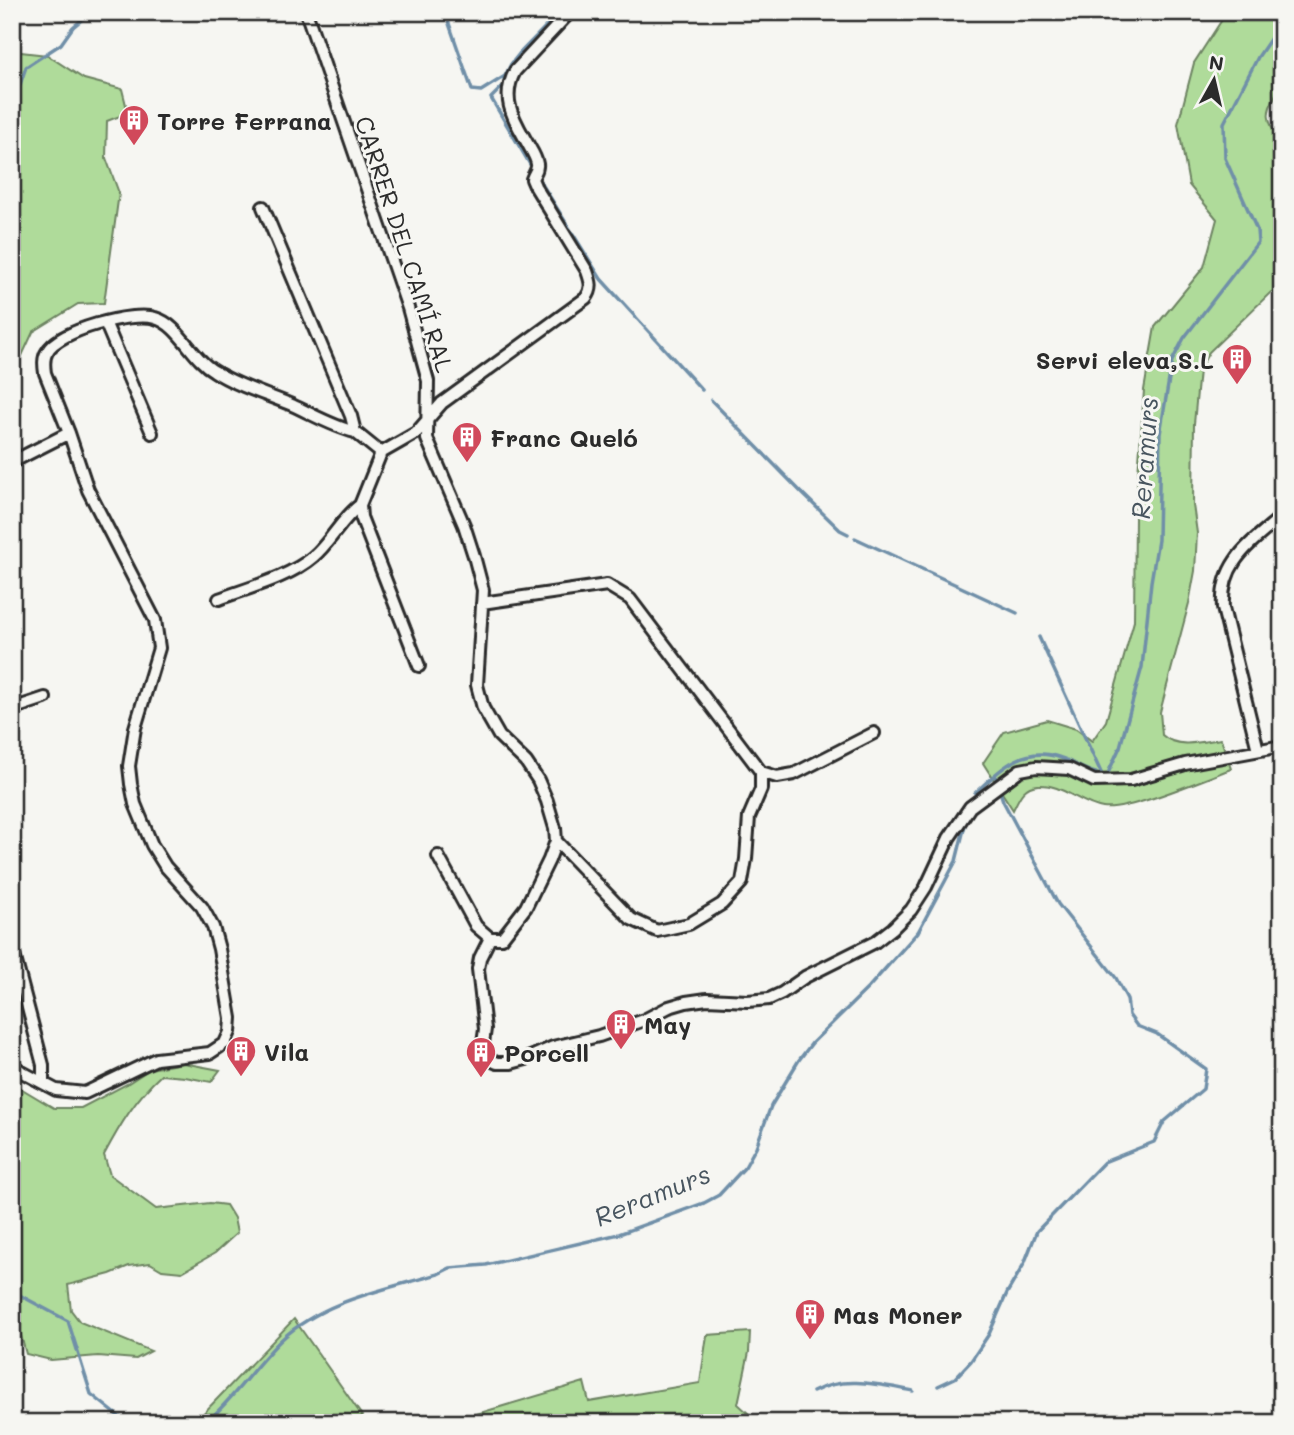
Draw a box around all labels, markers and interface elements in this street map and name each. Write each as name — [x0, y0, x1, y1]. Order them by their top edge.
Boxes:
north arrow — [1178, 46, 1248, 116]
text: N — [1208, 49, 1225, 76]
building icon: Torre Ferrana — [117, 103, 151, 147]
place label: Torre Ferrana — [157, 105, 332, 136]
street label: CARRER DEL CAMÍ RAL — [349, 112, 461, 376]
building icon: Servi eleva,S.L — [1220, 342, 1254, 386]
place label: Servi eleva,S.L — [1036, 344, 1214, 375]
water label: Reramurs — [1123, 396, 1165, 520]
building icon: Franc Queló — [450, 420, 484, 464]
place label: Franc Queló — [490, 422, 638, 453]
building icon: May — [604, 1007, 638, 1051]
place label: May — [644, 1009, 691, 1040]
building icon: Vila — [224, 1034, 258, 1078]
building icon: Porcell — [464, 1035, 498, 1079]
place label: Vila — [264, 1036, 309, 1067]
place label: Porcell — [504, 1037, 589, 1068]
water label: Reramurs — [589, 1156, 715, 1234]
building icon: Mas Moner — [793, 1297, 827, 1341]
place label: Mas Moner — [833, 1299, 962, 1330]

